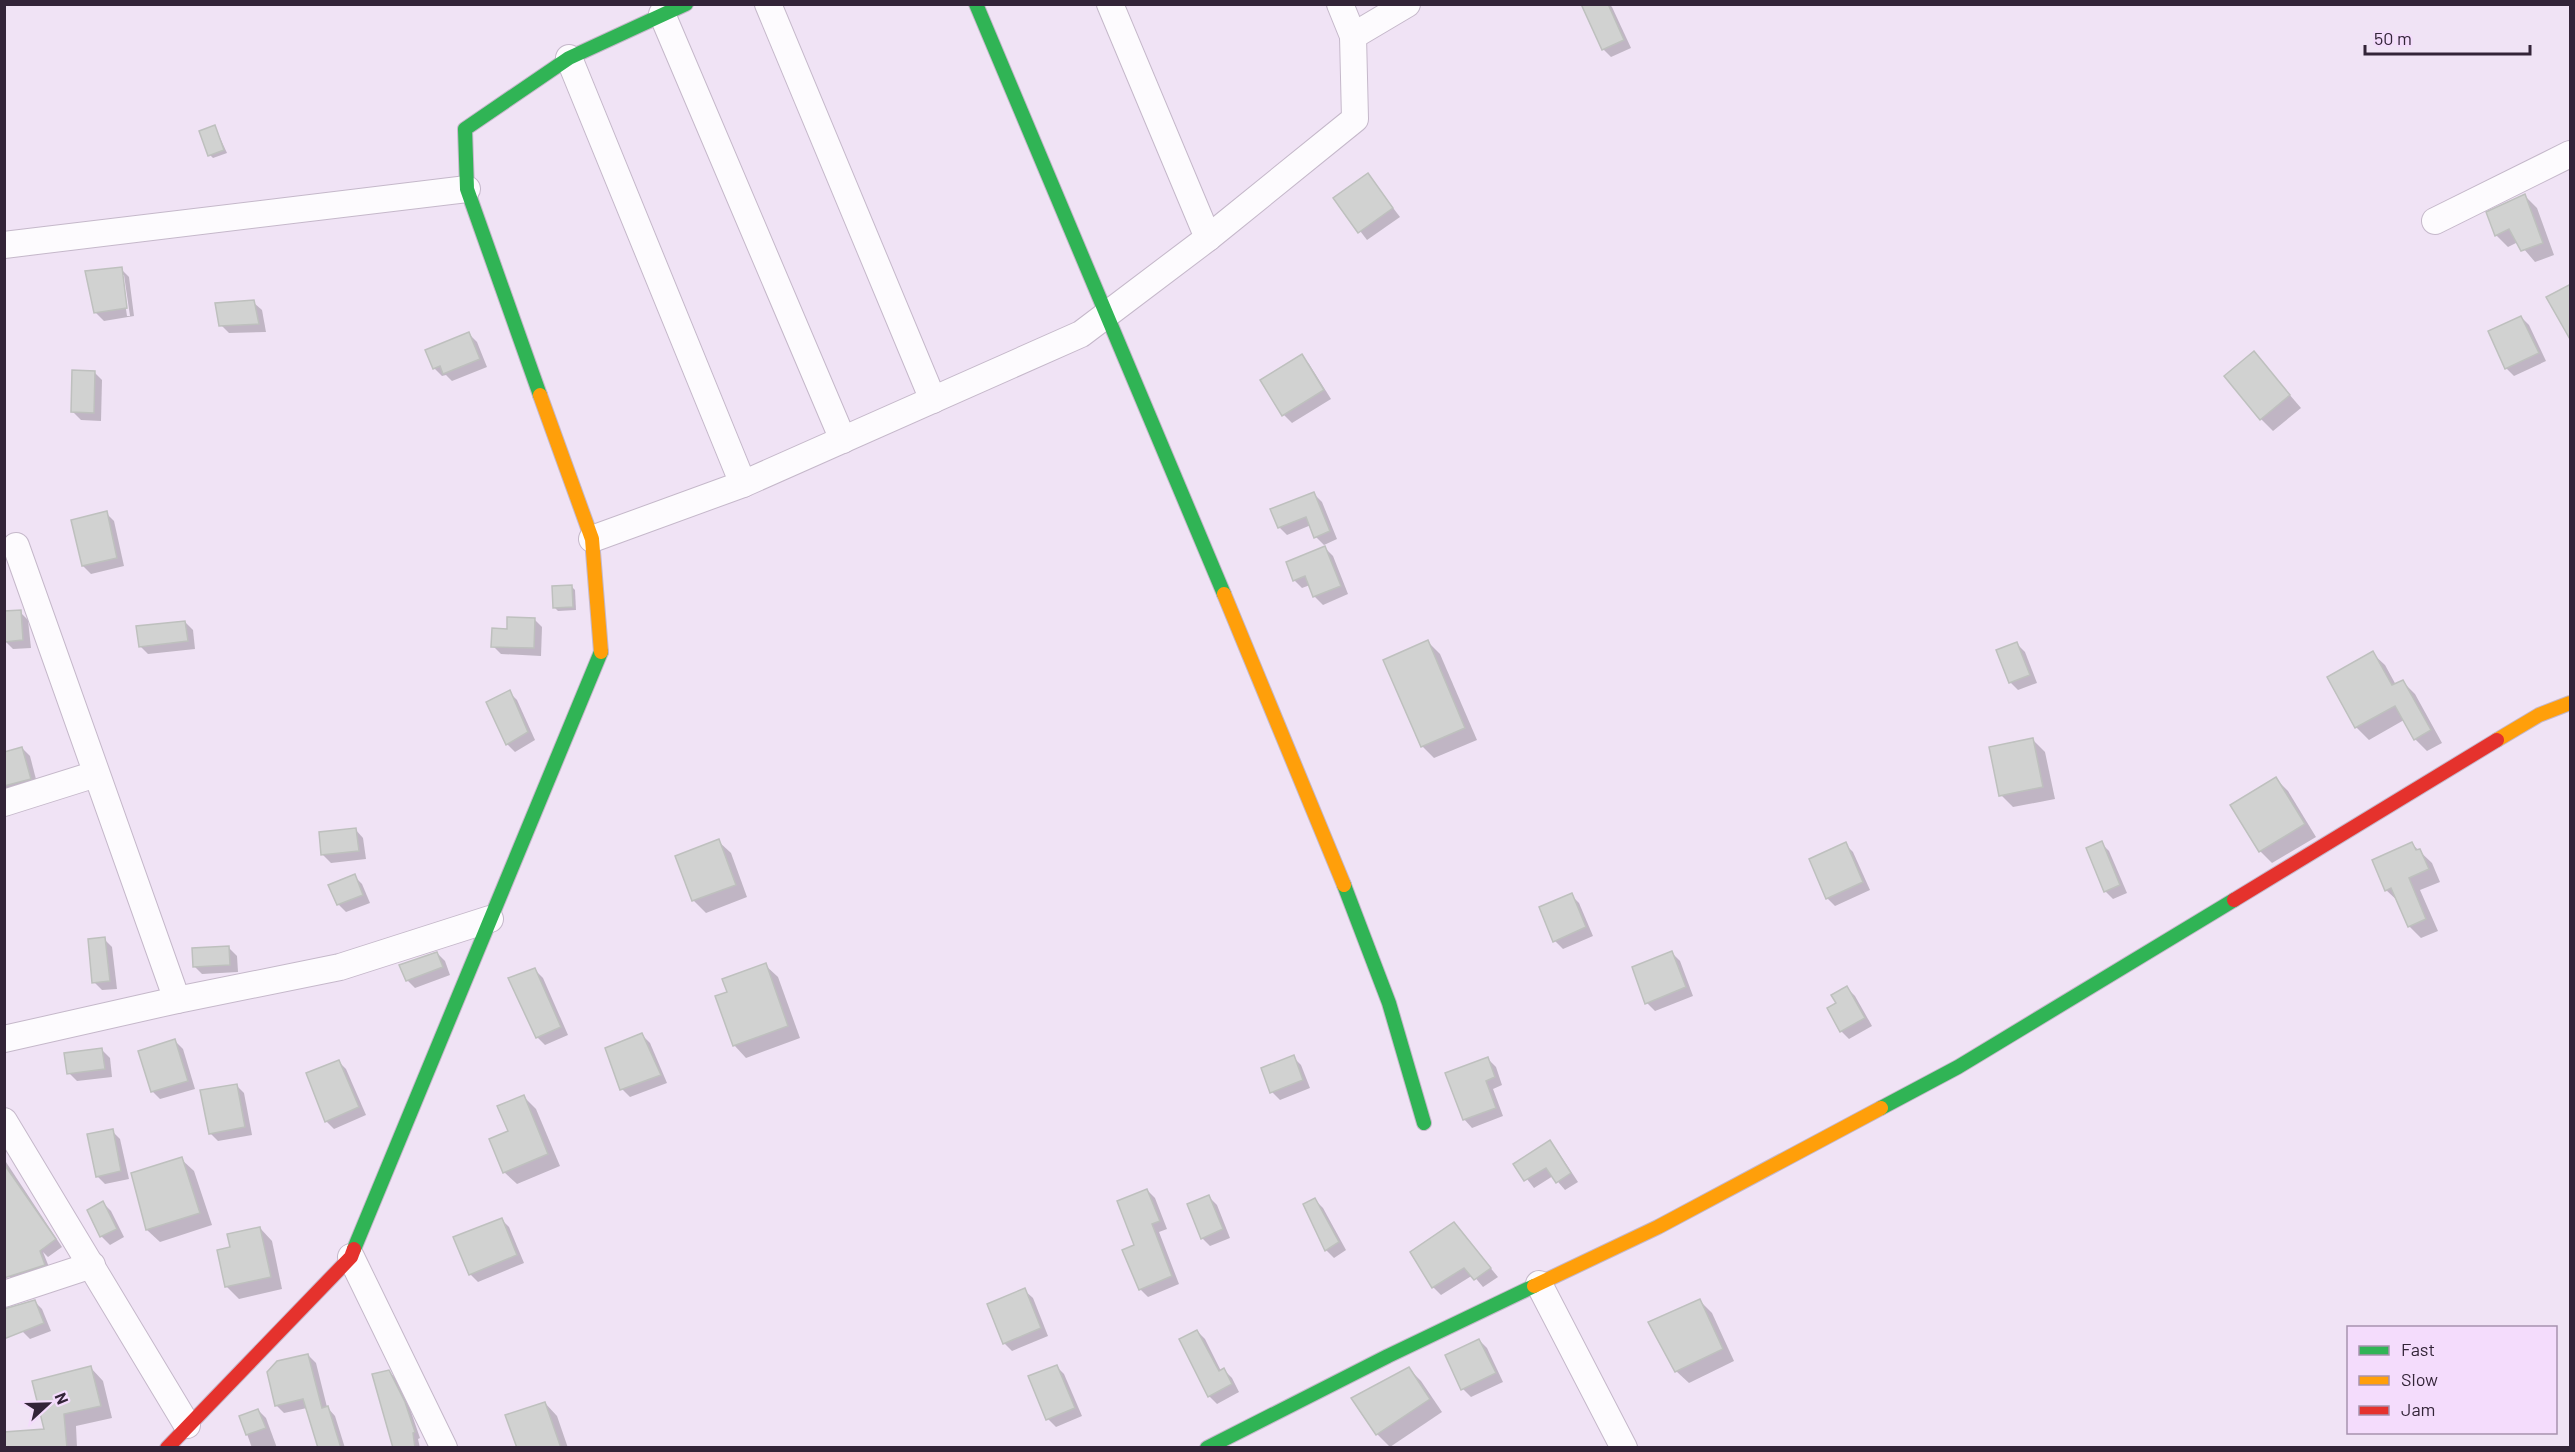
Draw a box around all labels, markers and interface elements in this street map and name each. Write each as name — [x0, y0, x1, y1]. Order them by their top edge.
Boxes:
scale bar — [2365, 18, 2530, 56]
text: 50 m — [2374, 27, 2412, 49]
legend — [2347, 1326, 2557, 1434]
text: Fast — [2401, 1338, 2435, 1360]
text: Slow — [2401, 1368, 2438, 1390]
north arrow — [18, 1374, 78, 1434]
text: N — [52, 1390, 73, 1407]
text: Jam — [2401, 1398, 2435, 1420]

